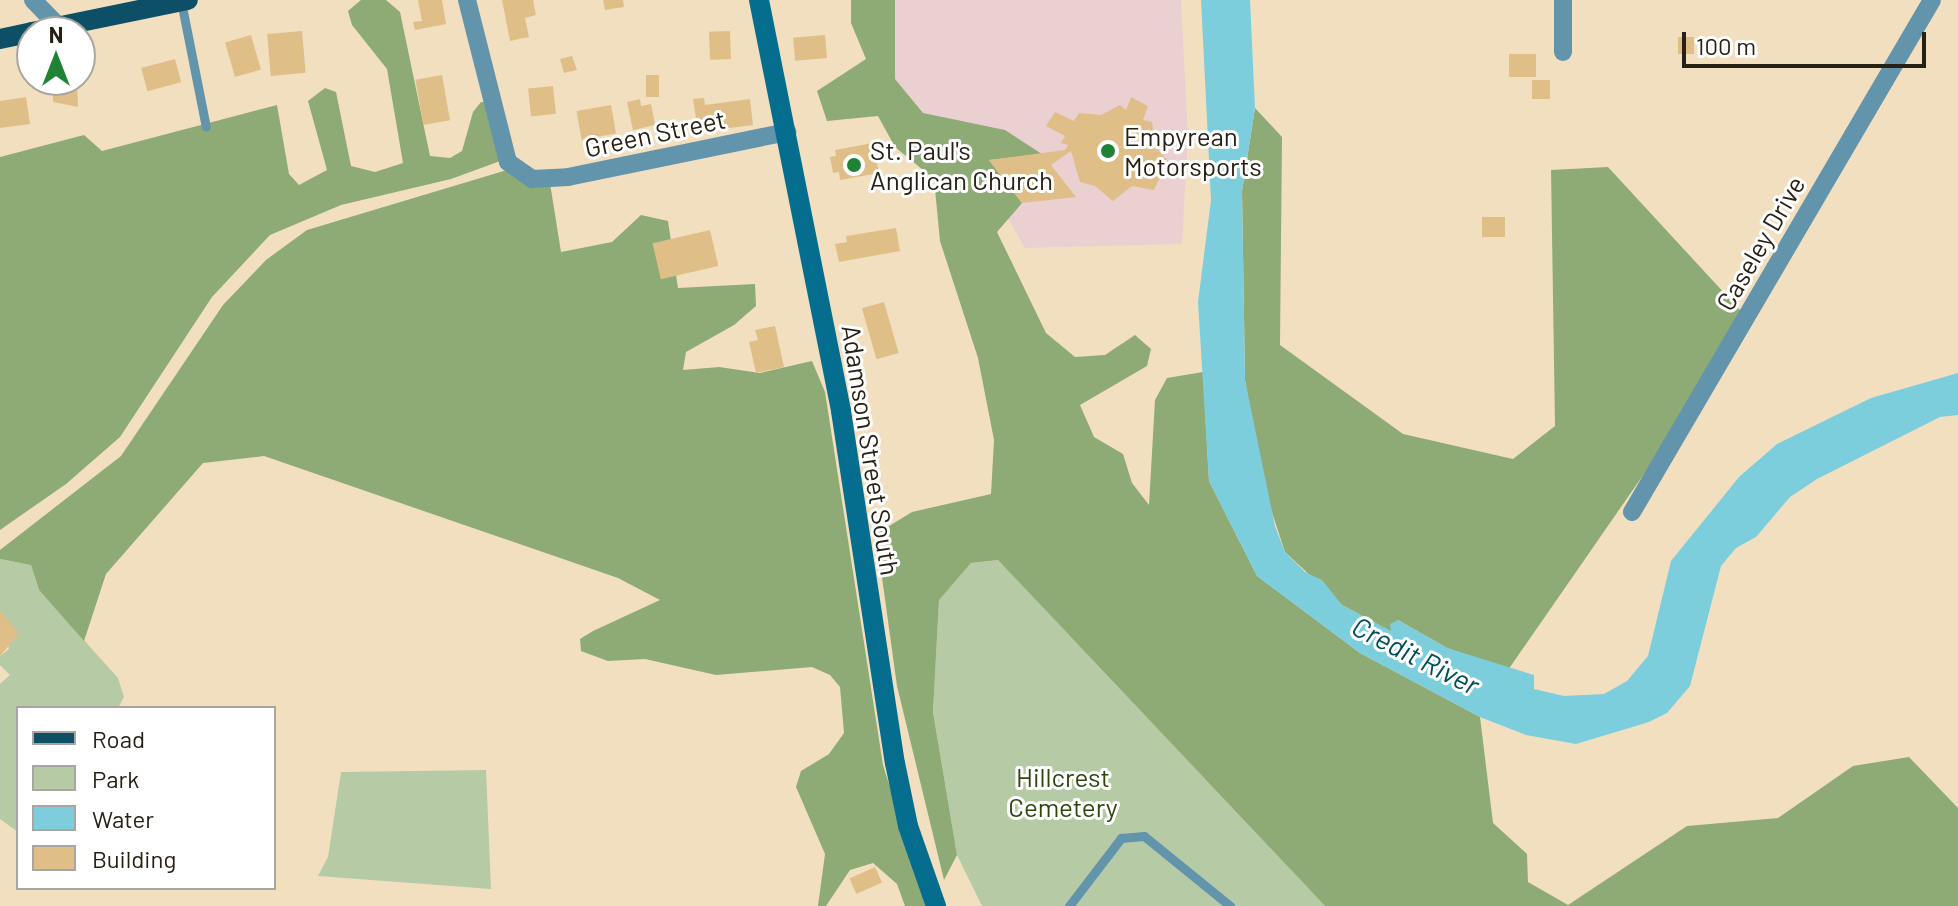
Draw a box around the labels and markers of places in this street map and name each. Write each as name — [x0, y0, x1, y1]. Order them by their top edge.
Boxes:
place label: Empyrean Motorsports — [1124, 120, 1262, 182]
place label: St. Paul's Anglican Church — [870, 134, 1053, 196]
marker: Empyrean Motorsports — [1099, 142, 1117, 160]
marker: St. Paul's Anglican Church — [845, 156, 863, 174]

